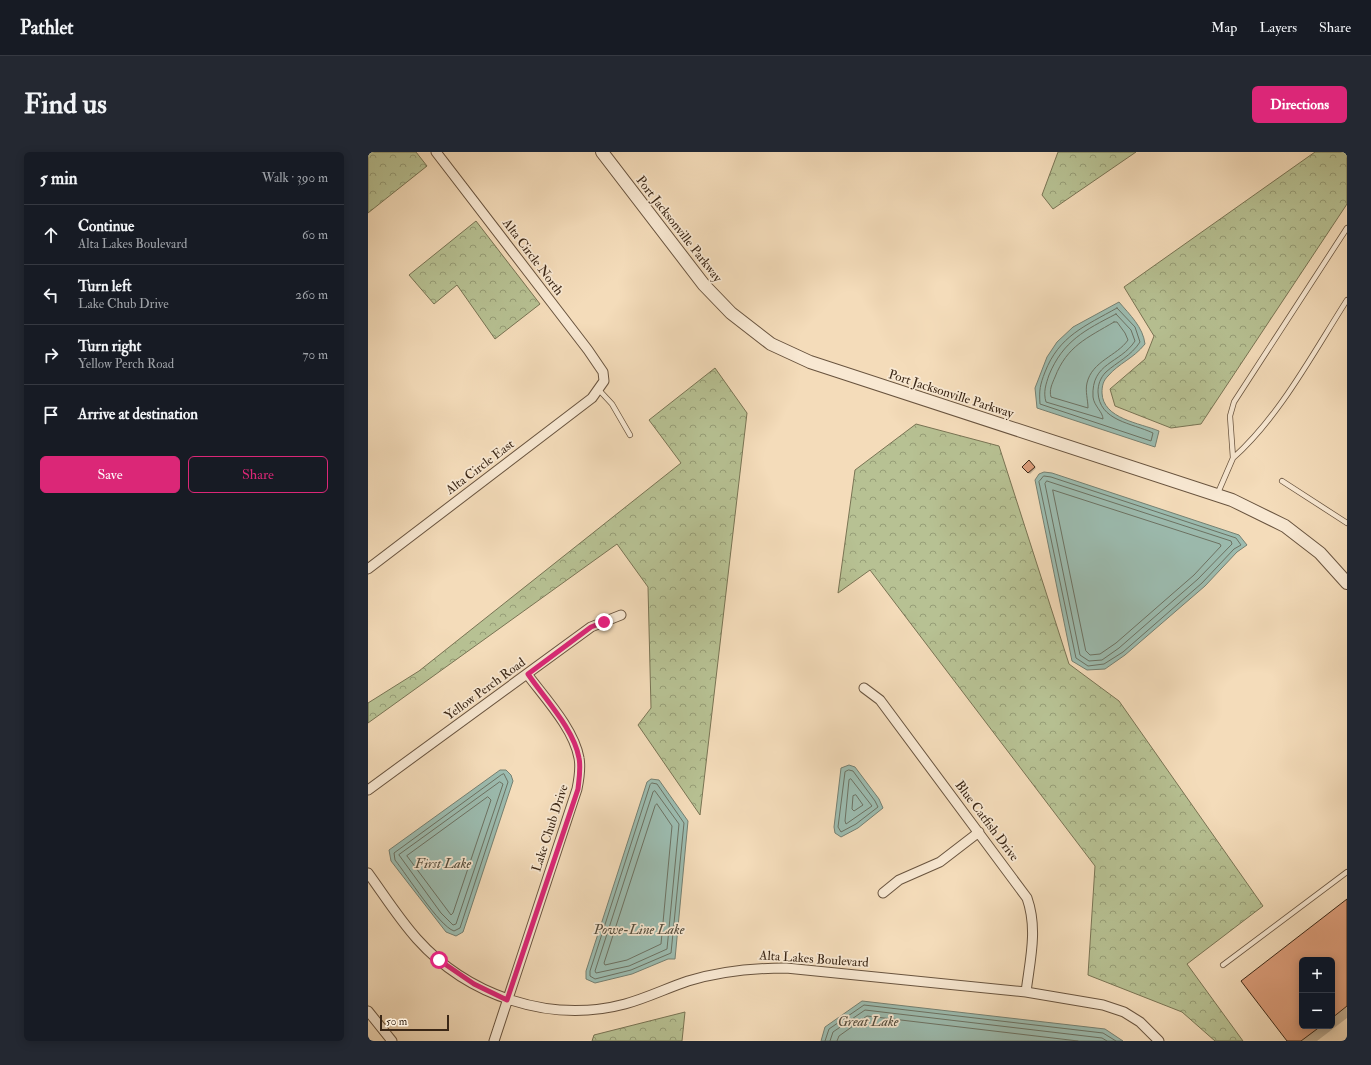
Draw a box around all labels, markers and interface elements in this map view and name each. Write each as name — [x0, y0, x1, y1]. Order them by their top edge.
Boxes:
text: Pathlet — [20, 16, 74, 40]
text: Map — [1211, 19, 1237, 36]
text: Layers — [1259, 19, 1297, 36]
text: Share — [1319, 19, 1351, 36]
button: Directions — [1252, 86, 1347, 123]
text: Find us — [24, 87, 107, 122]
text: 5 min — [40, 168, 78, 189]
text: Walk · 390 m — [262, 170, 328, 186]
street label: Port Jacksonville Parkway — [632, 173, 726, 286]
street label: Alta Circle North — [498, 215, 567, 299]
text: Continue — [78, 217, 134, 236]
icon: ahead — [40, 224, 62, 246]
text: 60 m — [302, 227, 328, 243]
text: Alta Lakes Boulevard — [78, 236, 187, 252]
text: Turn left — [78, 277, 132, 296]
icon: left — [40, 284, 62, 306]
text: 260 m — [295, 287, 328, 303]
text: Lake Chub Drive — [78, 296, 169, 312]
text: Turn right — [78, 337, 141, 356]
icon: right — [40, 344, 62, 366]
text: 70 m — [303, 347, 328, 363]
text: Yellow Perch Road — [78, 356, 174, 372]
street label: Port Jacksonville Parkway — [886, 366, 1016, 423]
icon: arrive — [40, 404, 62, 426]
text: Arrive at destination — [78, 405, 198, 424]
street label: Alta Circle East — [442, 436, 517, 499]
button: Save — [40, 456, 180, 493]
button: Share — [188, 456, 328, 493]
route end — [595, 613, 613, 631]
street label: Yellow Perch Road — [441, 654, 529, 724]
street label: Blue Catfish Drive — [952, 778, 1023, 865]
street label: Lake Chub Drive — [528, 782, 572, 874]
water label: First Lake — [414, 855, 472, 872]
water label: Powe-Line Lake — [593, 921, 685, 938]
street label: Alta Lakes Boulevard — [758, 947, 870, 971]
route start — [430, 951, 448, 969]
map controls — [1299, 957, 1335, 1029]
button: + — [1299, 957, 1335, 993]
button: − — [1299, 993, 1335, 1029]
scale bar — [380, 1013, 449, 1032]
water label: Great Lake — [838, 1013, 899, 1030]
text: 50 m — [386, 1015, 407, 1028]

